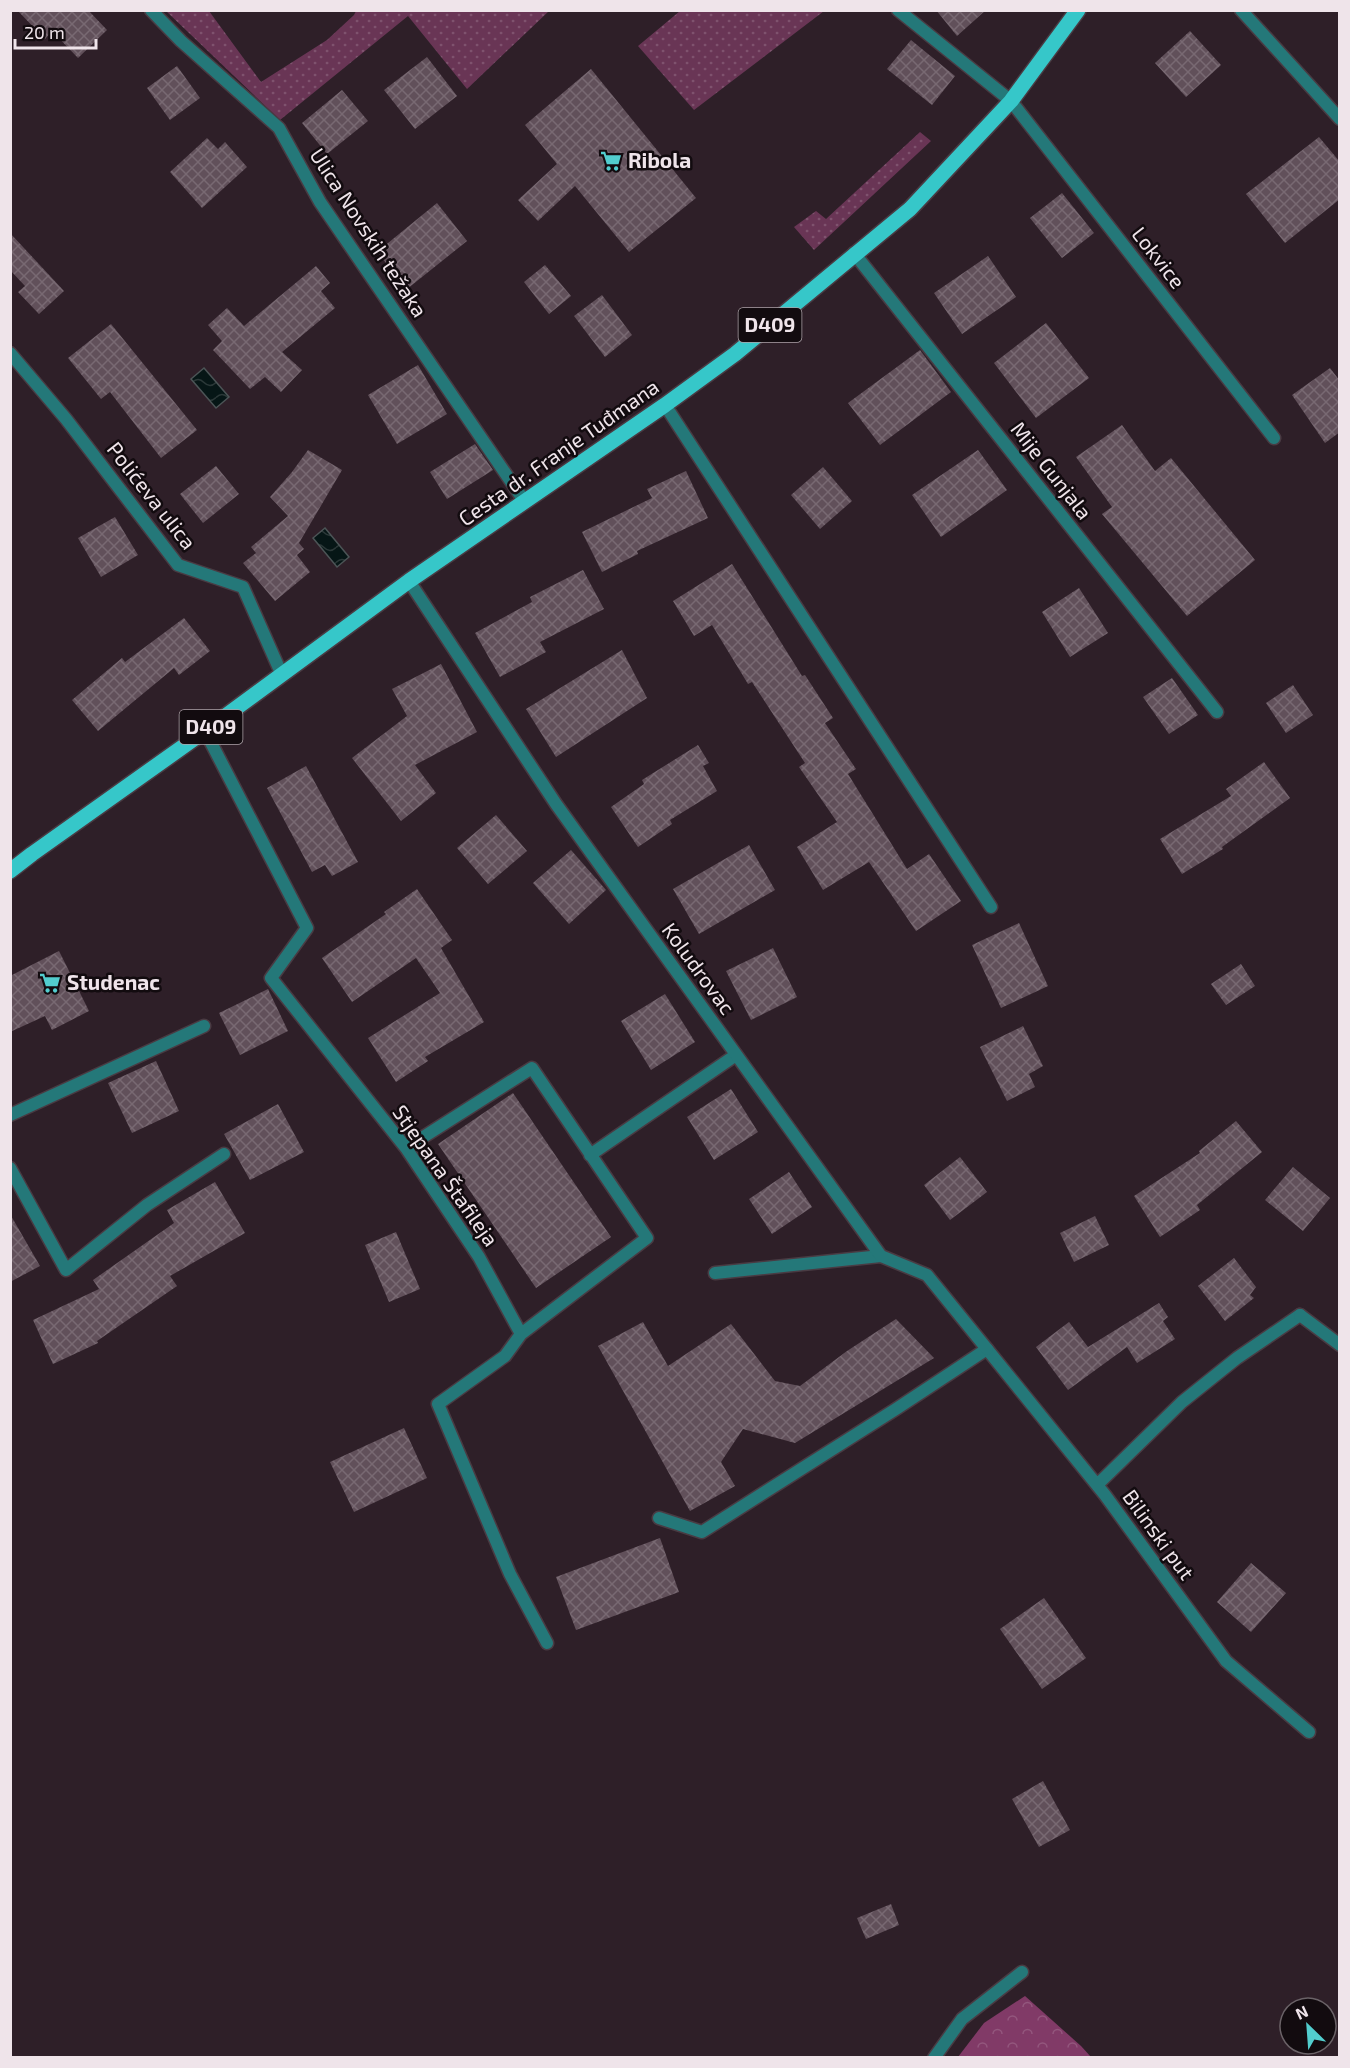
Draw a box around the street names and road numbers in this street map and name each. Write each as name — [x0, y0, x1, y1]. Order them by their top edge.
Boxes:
street label: Ulica Novskih težaka — [305, 143, 433, 321]
street label: Lokvice — [1127, 221, 1191, 293]
road number: D409 — [738, 308, 802, 342]
street label: Cesta dr. Franje Tuđmana — [453, 373, 664, 531]
street label: Mije Gunjala — [1006, 416, 1098, 524]
street label: Polićeva ulica — [102, 436, 202, 554]
road number: D409 — [180, 710, 242, 744]
street label: Koludrovac — [658, 917, 741, 1019]
street label: Stjepana Štafileja — [387, 1100, 504, 1251]
street label: Bilinski put — [1118, 1484, 1200, 1584]

